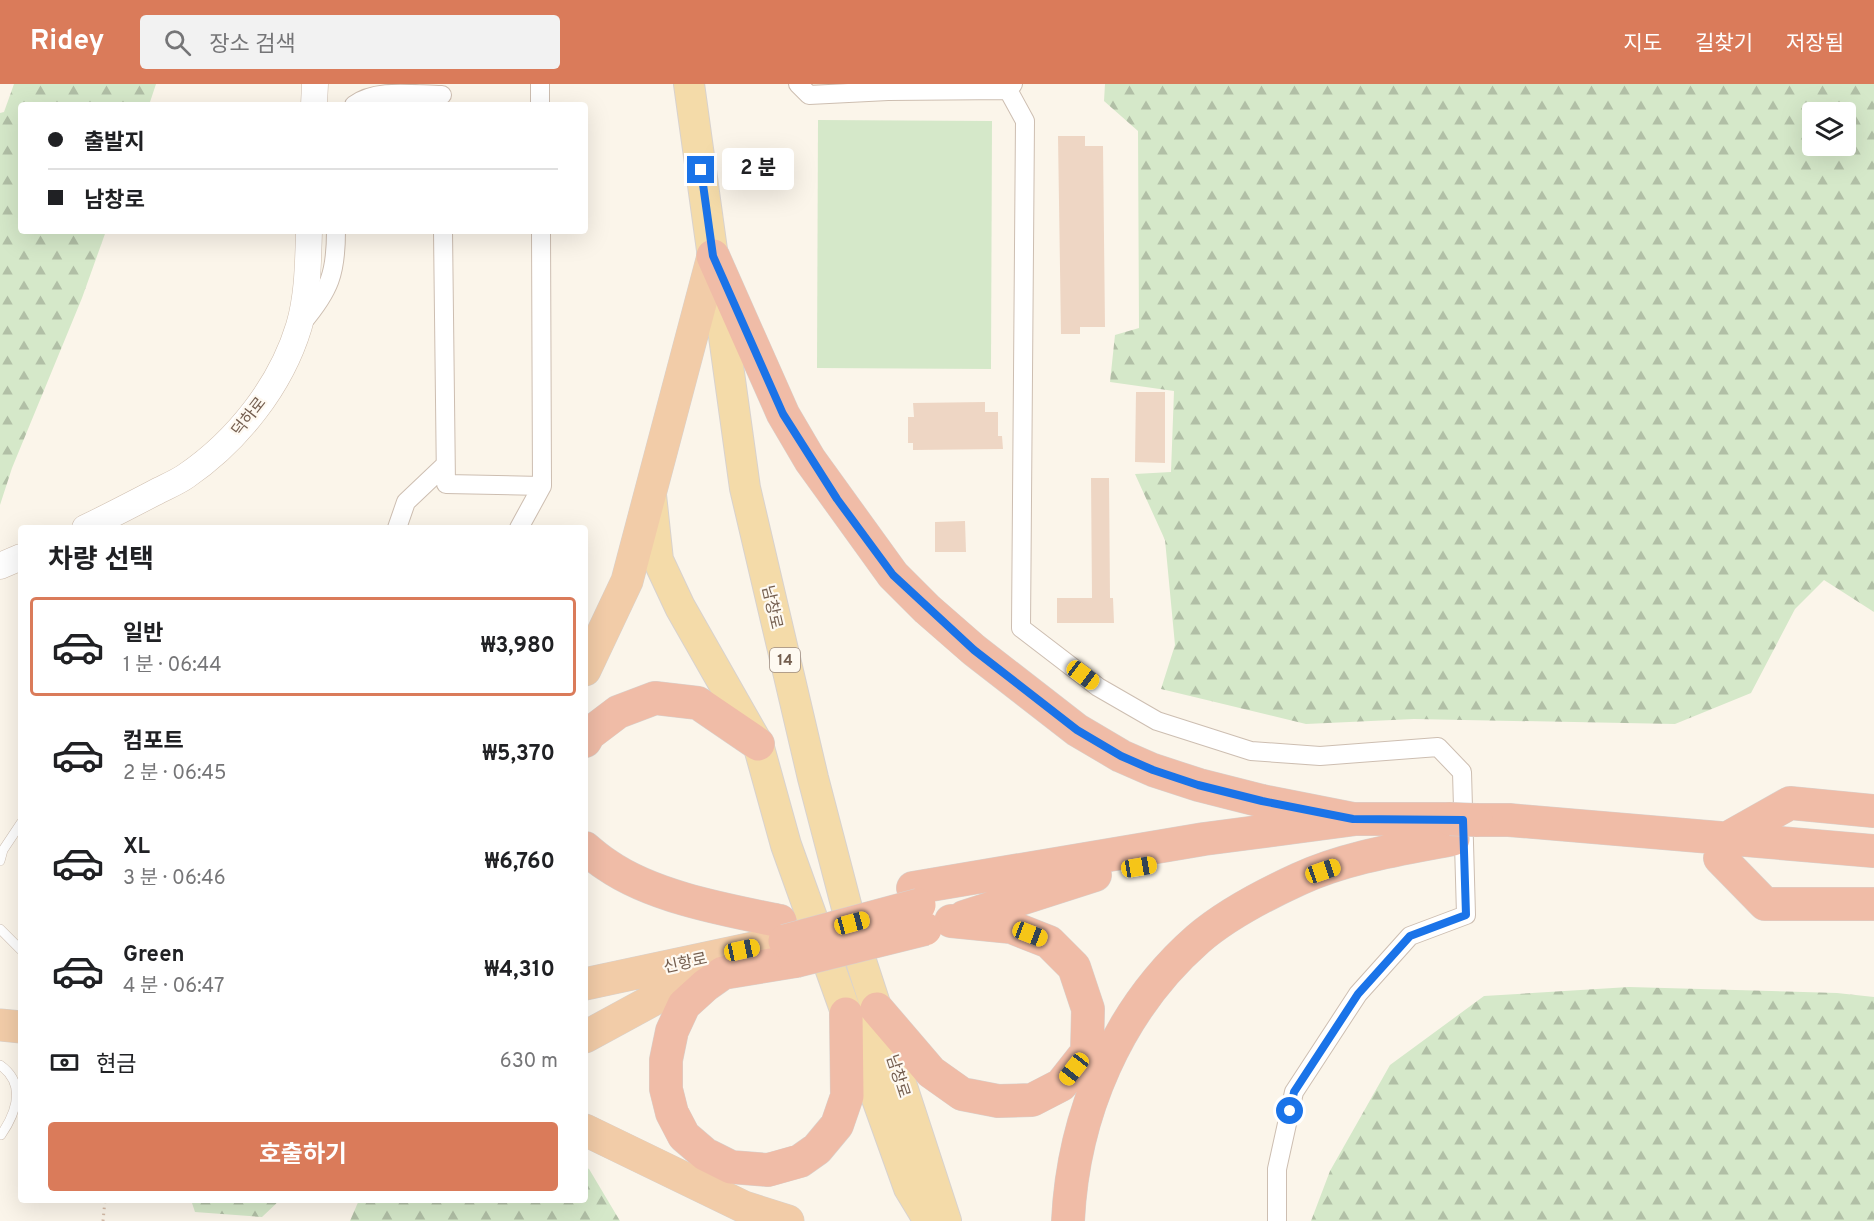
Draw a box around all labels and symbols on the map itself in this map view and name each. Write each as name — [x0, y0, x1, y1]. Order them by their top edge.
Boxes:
callout: 2 분 — [722, 149, 794, 191]
route end — [687, 156, 714, 183]
street label: 덕하로 — [228, 393, 271, 441]
street label: 남창로 — [756, 584, 786, 631]
road number: 14 — [770, 648, 800, 672]
car — [1063, 657, 1103, 693]
car — [1120, 855, 1158, 879]
car — [1303, 857, 1343, 885]
car — [832, 910, 872, 936]
car — [1010, 919, 1050, 949]
car — [723, 937, 761, 963]
street label: 신항로 — [662, 950, 709, 978]
car — [1056, 1049, 1092, 1089]
street label: 남창로 — [881, 1053, 914, 1101]
route start — [1276, 1097, 1303, 1124]

